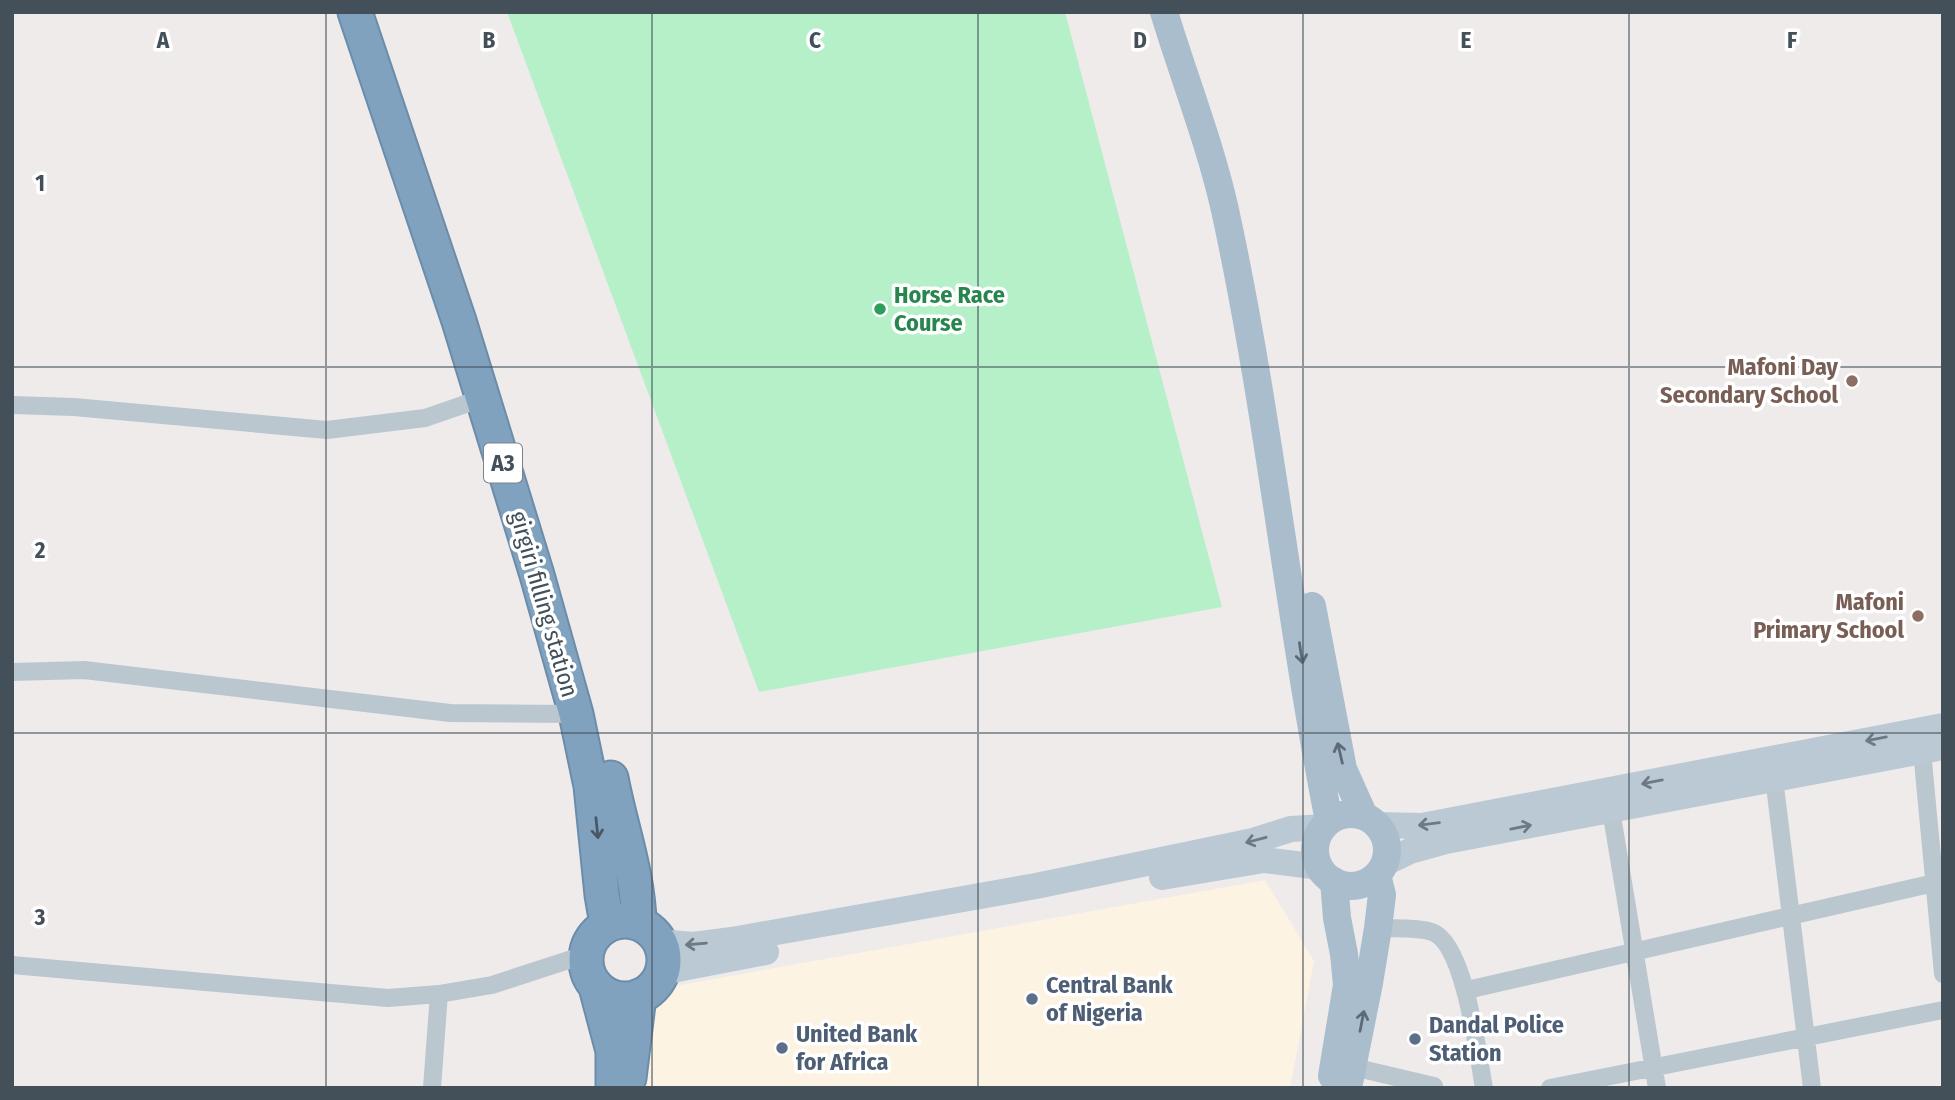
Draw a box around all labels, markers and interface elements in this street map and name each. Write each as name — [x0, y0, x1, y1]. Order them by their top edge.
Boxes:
text: A — [156, 26, 170, 54]
text: B — [483, 26, 496, 54]
text: C — [809, 26, 821, 54]
text: D — [1133, 26, 1147, 54]
text: E — [1461, 26, 1472, 54]
text: F — [1787, 26, 1797, 54]
text: 1 — [35, 169, 45, 197]
place label: Horse Race Course — [894, 281, 1005, 337]
marker: Horse Race Course — [872, 301, 888, 317]
place label: Mafoni Day Secondary School — [1660, 353, 1839, 409]
marker: Mafoni Day Secondary School — [1844, 373, 1860, 389]
road number: A3 — [484, 444, 522, 482]
street label: girgiri filling station — [504, 508, 584, 700]
text: 2 — [34, 536, 46, 564]
place label: Mafoni Primary School — [1753, 588, 1904, 644]
marker: Mafoni Primary School — [1910, 608, 1926, 624]
one-way arrow — [1294, 641, 1307, 664]
one-way arrow — [1865, 733, 1888, 746]
one-way arrow — [1332, 742, 1346, 765]
one-way arrow — [1641, 775, 1664, 789]
one-way arrow — [591, 817, 604, 839]
one-way arrow — [1418, 818, 1441, 831]
one-way arrow — [1509, 819, 1532, 833]
one-way arrow — [1245, 834, 1267, 847]
text: 3 — [34, 903, 46, 931]
one-way arrow — [685, 938, 707, 951]
place label: Central Bank of Nigeria — [1046, 971, 1174, 1027]
marker: Central Bank of Nigeria — [1024, 991, 1040, 1007]
one-way arrow — [1356, 1010, 1369, 1033]
place label: Dandal Police Station — [1429, 1011, 1564, 1067]
place label: United Bank for Africa — [796, 1020, 918, 1076]
marker: Dandal Police Station — [1407, 1031, 1423, 1047]
marker: United Bank for Africa — [774, 1040, 790, 1056]

